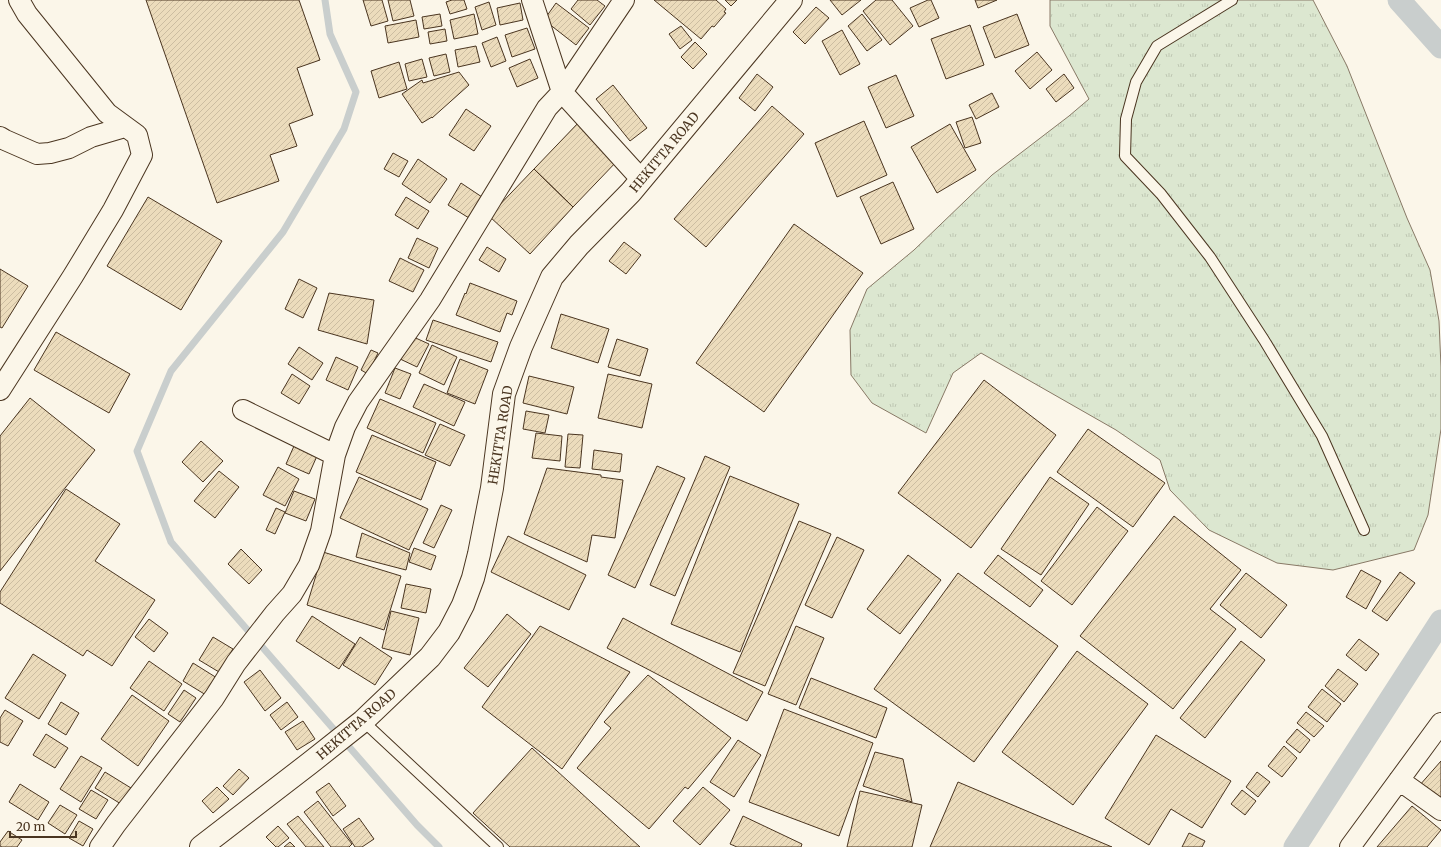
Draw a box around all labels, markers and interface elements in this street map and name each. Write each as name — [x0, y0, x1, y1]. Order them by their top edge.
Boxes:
street label: HEKITTA ROAD — [626, 108, 703, 196]
street label: HEKITTA ROAD — [484, 384, 517, 486]
street label: HEKITTA ROAD — [313, 685, 400, 764]
scale bar — [10, 813, 76, 839]
text: 20 m — [16, 819, 45, 834]

